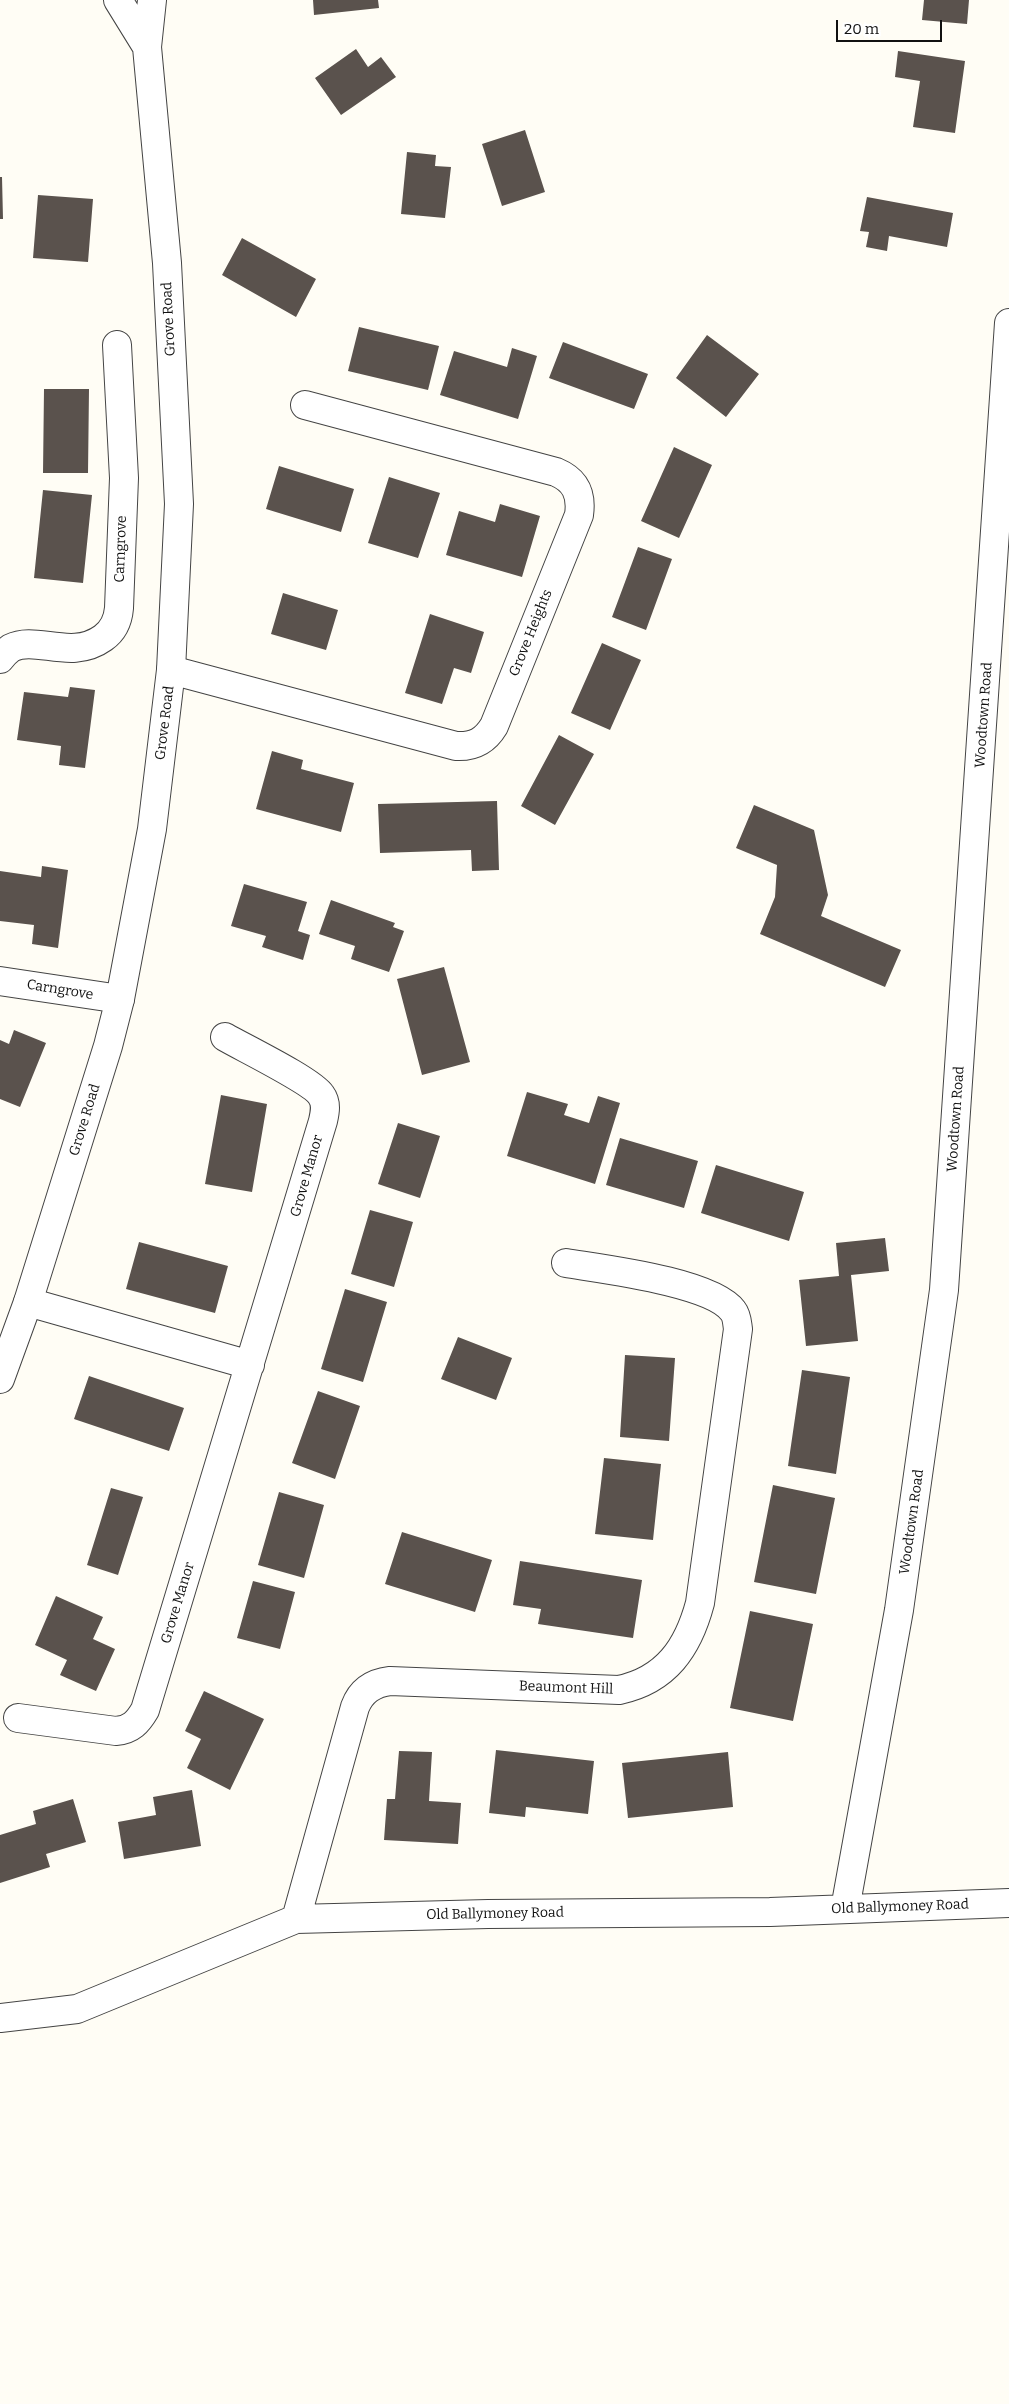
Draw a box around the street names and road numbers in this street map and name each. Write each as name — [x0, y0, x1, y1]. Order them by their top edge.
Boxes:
street label: Grove Road — [159, 281, 179, 357]
street label: Carngrove — [111, 515, 131, 583]
street label: Grove Heights — [506, 587, 556, 679]
street label: Woodtown Road — [972, 662, 996, 768]
street label: Grove Road — [152, 685, 178, 761]
street label: Carngrove — [25, 976, 95, 1004]
street label: Woodtown Road — [944, 1066, 968, 1172]
street label: Grove Road — [66, 1082, 104, 1158]
street label: Grove Manor — [287, 1133, 327, 1219]
street label: Woodtown Road — [896, 1468, 928, 1576]
street label: Grove Manor — [158, 1560, 198, 1646]
street label: Beaumont Hill — [519, 1678, 613, 1698]
street label: Old Ballymoney Road — [831, 1896, 969, 1918]
street label: Old Ballymoney Road — [426, 1904, 564, 1924]

